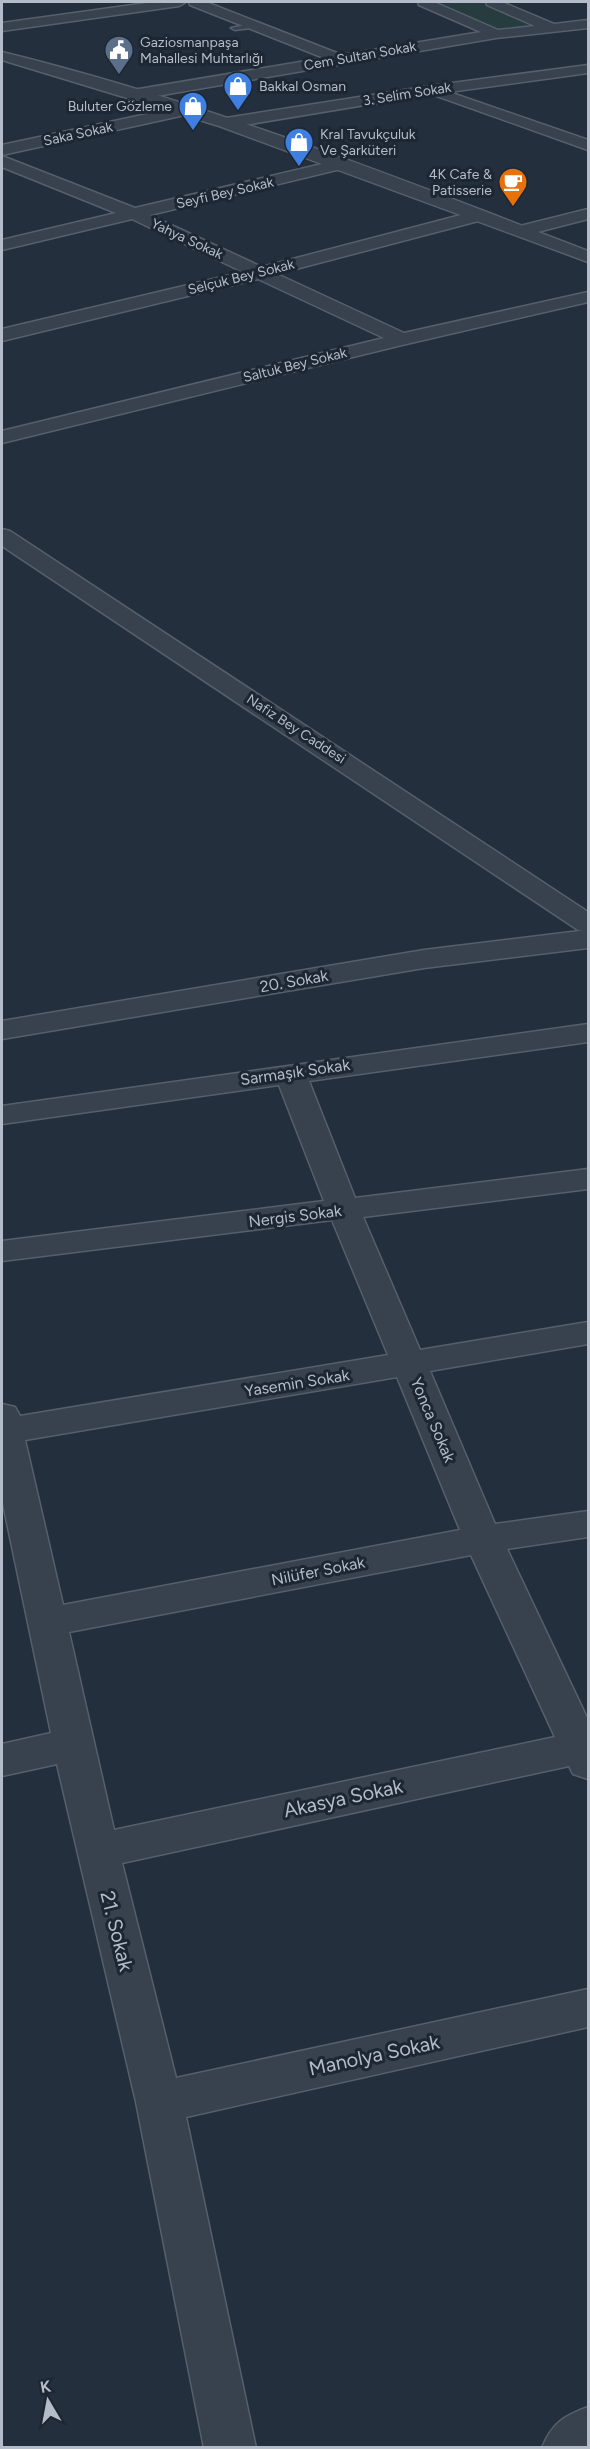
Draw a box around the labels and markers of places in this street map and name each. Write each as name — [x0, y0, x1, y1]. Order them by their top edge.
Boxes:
public building icon: Gaziosmanpaşa Mahallesi Muhtarlığı — [103, 34, 135, 76]
place label: Gaziosmanpaşa Mahallesi Muhtarlığı — [140, 34, 263, 67]
shop icon: Bakkal Osman — [222, 70, 254, 112]
place label: Bakkal Osman — [259, 78, 346, 95]
shop icon: Buluter Gözleme — [177, 90, 209, 132]
place label: Buluter Gözleme — [68, 98, 172, 115]
shop icon: Kral Tavukçuluk Ve Şarküteri — [283, 126, 315, 168]
place label: Kral Tavukçuluk Ve Şarküteri — [320, 126, 416, 159]
place label: 4K Cafe & Patisserie — [429, 166, 492, 199]
cafe icon: 4K Cafe & Patisserie — [497, 166, 529, 208]

